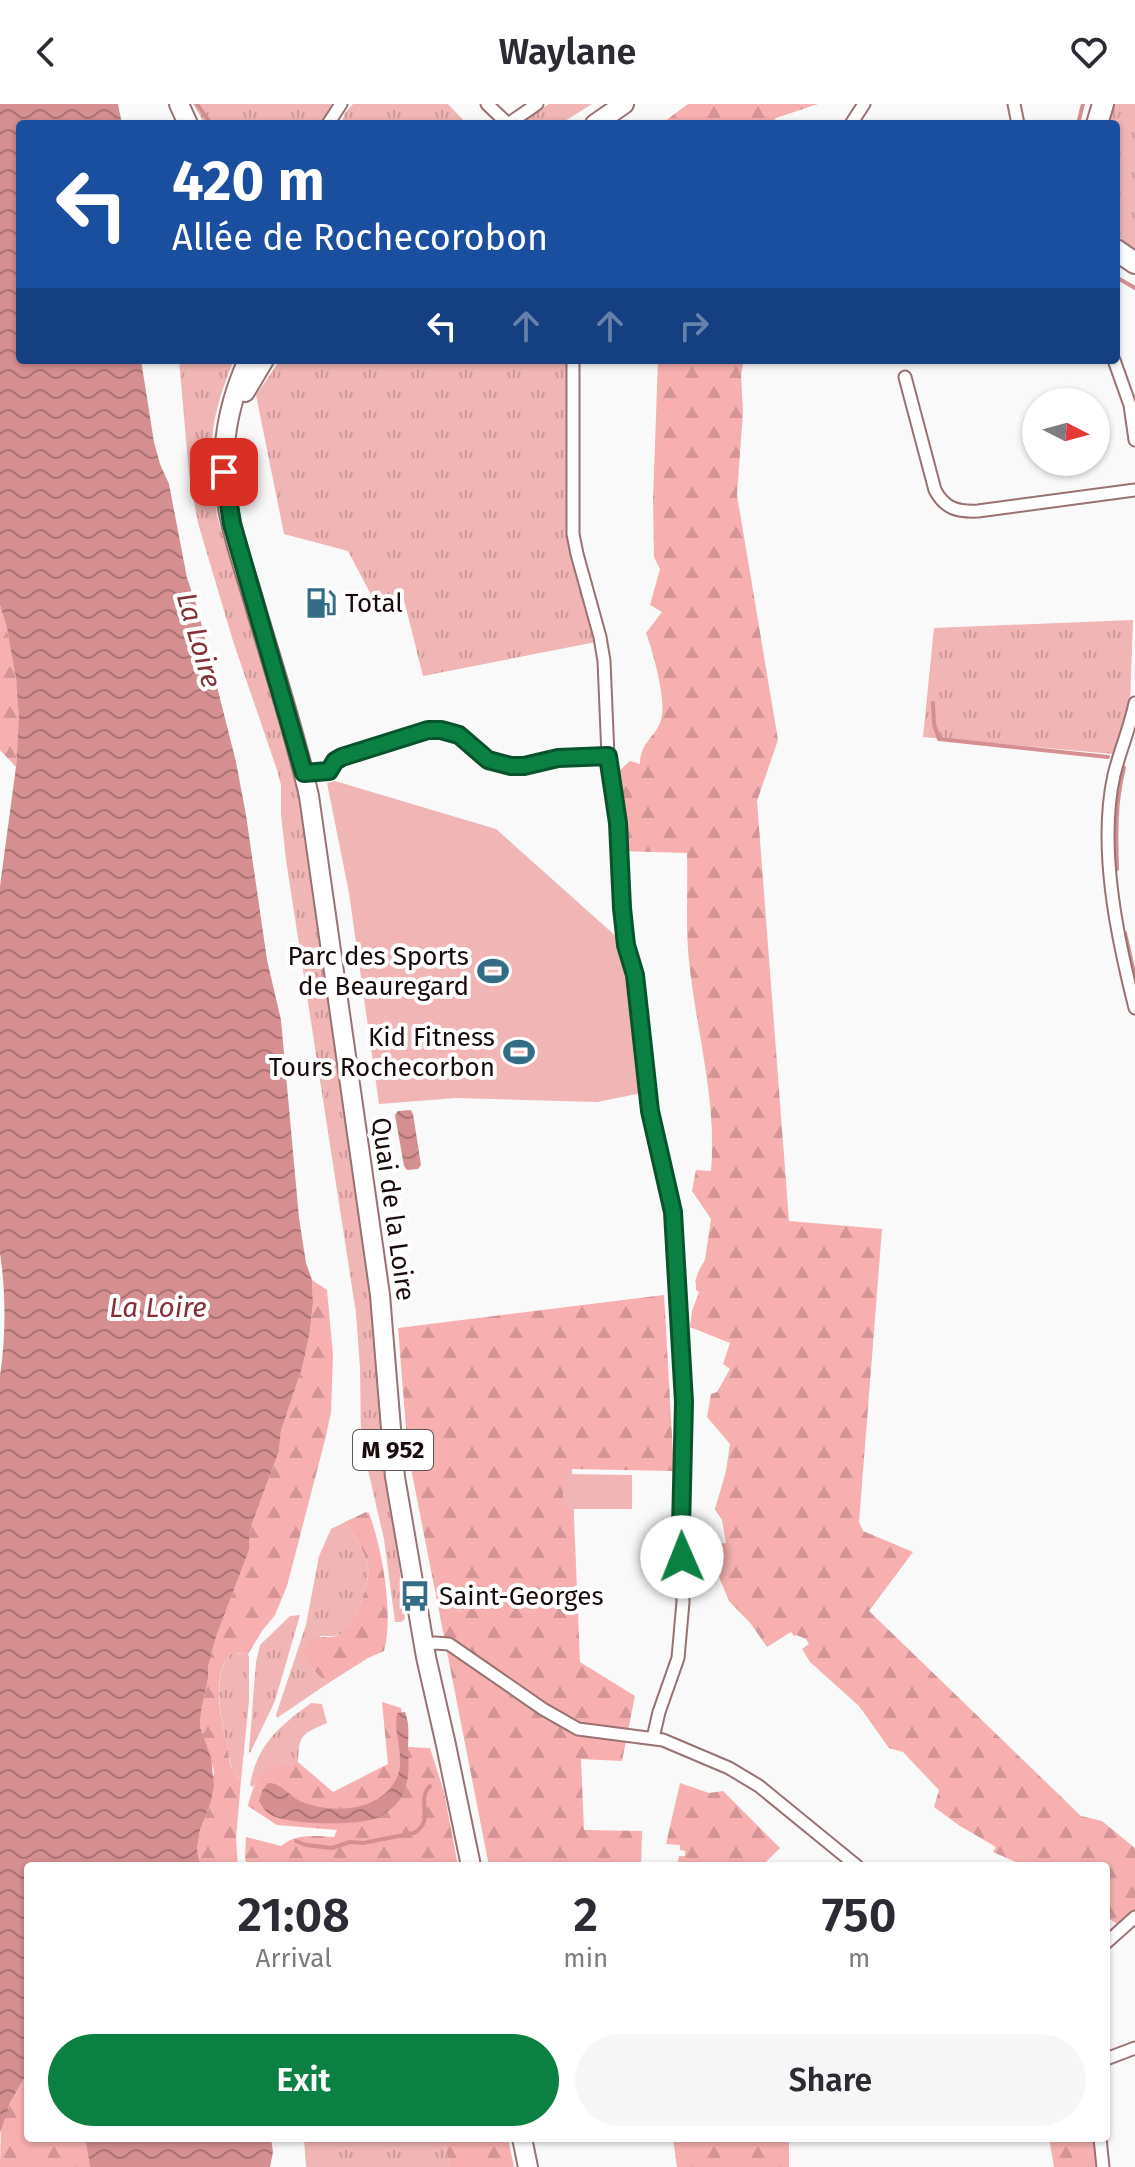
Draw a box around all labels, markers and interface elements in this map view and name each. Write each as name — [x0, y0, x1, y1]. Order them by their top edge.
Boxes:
icon: back — [24, 30, 68, 74]
text: Waylane — [499, 30, 636, 74]
icon: heart — [1067, 30, 1111, 74]
text: 420 m — [172, 148, 325, 215]
icon: left — [40, 152, 144, 256]
text: Allée de Rochecorobon — [172, 216, 548, 260]
icon: left — [420, 304, 464, 348]
icon: ahead — [504, 304, 548, 348]
icon: ahead — [588, 304, 632, 348]
icon: right — [672, 304, 716, 348]
north arrow — [1022, 388, 1110, 476]
map controls — [1022, 388, 1110, 476]
pin — [190, 438, 258, 506]
icon: arrive — [202, 450, 246, 494]
fuel station icon: Total — [304, 586, 338, 620]
place label: Total — [345, 588, 403, 619]
water label: La Loire — [170, 589, 228, 691]
place label: Parc des Sports de Beauregard — [287, 941, 469, 1002]
sports icon: Parc des Sports de Beauregard — [476, 954, 510, 988]
place label: Kid Fitness Tours Rochecorbon — [269, 1022, 495, 1083]
sports icon: Kid Fitness Tours Rochecorbon — [502, 1035, 536, 1069]
street label: Quai de la Loire — [365, 1115, 421, 1303]
water label: La Loire — [109, 1291, 207, 1324]
road number: M 952 — [353, 1430, 433, 1470]
position arrow — [640, 1515, 724, 1599]
bus stop icon: Saint-Georges — [398, 1579, 432, 1613]
place label: Saint-Georges — [439, 1581, 604, 1612]
text: 21:08 — [238, 1886, 350, 1944]
text: 2 — [574, 1886, 598, 1944]
text: 750 — [822, 1886, 896, 1944]
text: Arrival — [256, 1943, 332, 1974]
text: min — [563, 1943, 608, 1974]
text: m — [848, 1943, 870, 1974]
button: Exit — [48, 2034, 559, 2126]
button: Share — [575, 2034, 1086, 2126]

